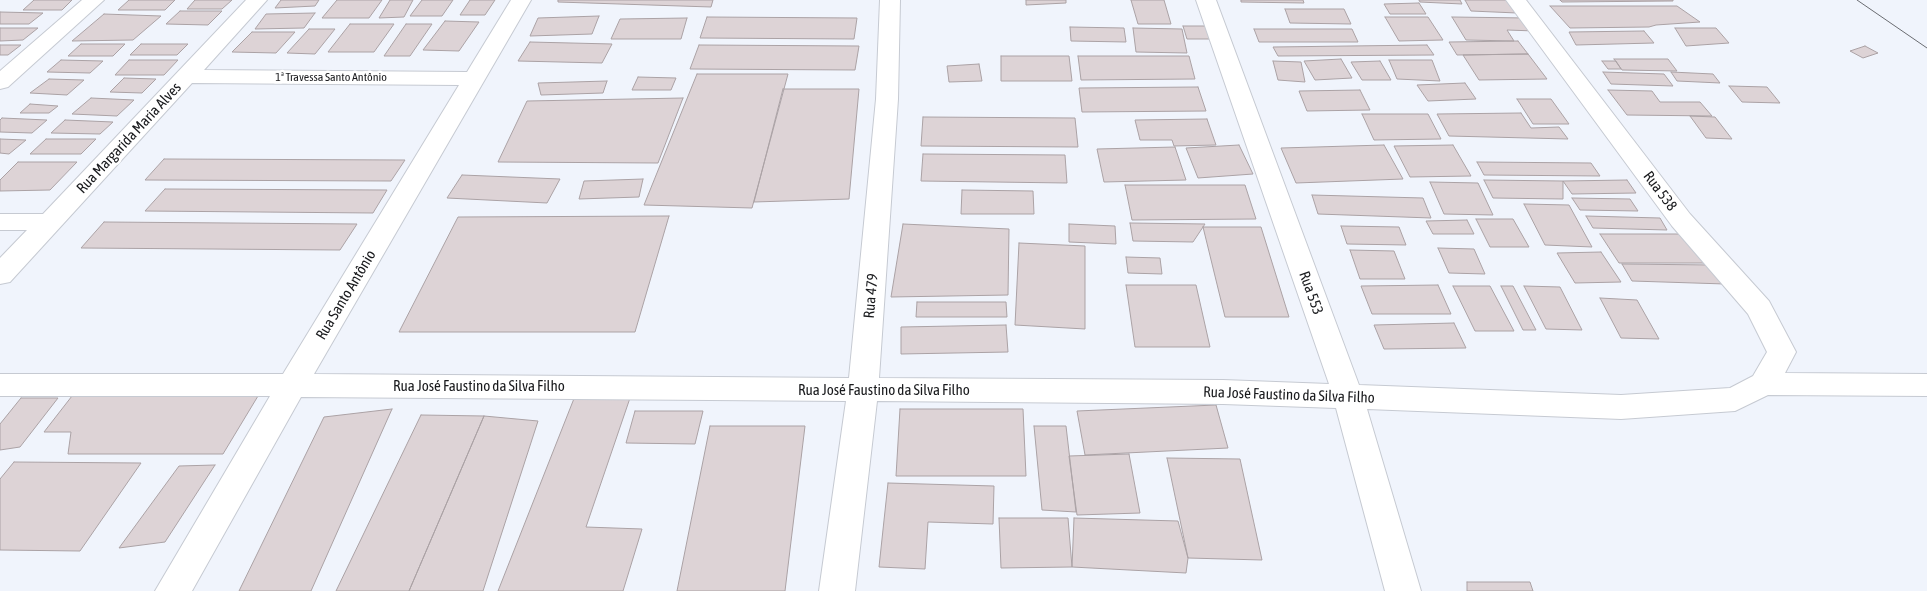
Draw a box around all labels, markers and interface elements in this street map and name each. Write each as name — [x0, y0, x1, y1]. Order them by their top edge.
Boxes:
street label: 1ª Travessa Santo Antônio — [275, 70, 387, 84]
street label: Rua Margarida Maria Alves — [73, 79, 185, 197]
street label: Rua 538 — [1639, 168, 1681, 214]
street label: Rua Santo Antônio — [312, 247, 380, 343]
street label: Rua 553 — [1295, 269, 1327, 317]
street label: Rua 479 — [860, 273, 882, 319]
street label: Rua José Faustino da Silva Filho — [393, 377, 565, 395]
street label: Rua José Faustino da Silva Filho — [798, 381, 970, 399]
street label: Rua José Faustino da Silva Filho — [1203, 383, 1375, 407]

